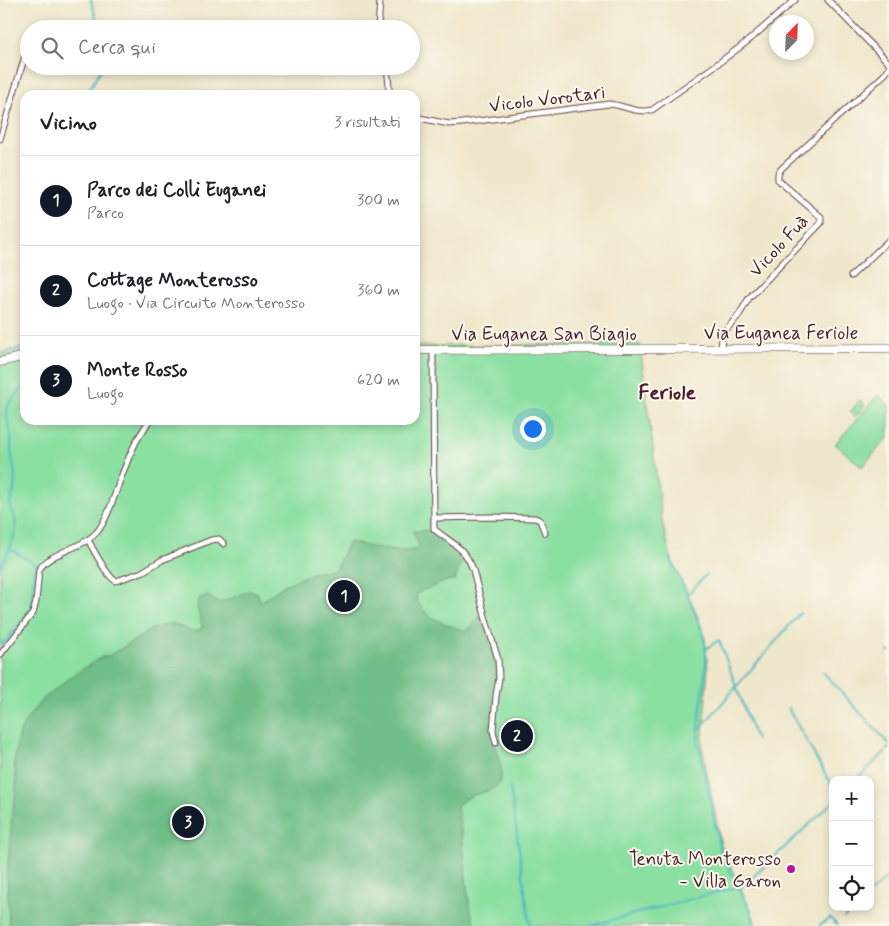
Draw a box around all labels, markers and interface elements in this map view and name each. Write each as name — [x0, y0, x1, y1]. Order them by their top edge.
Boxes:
north arrow — [769, 15, 814, 60]
search box — [20, 20, 420, 75]
icon: search — [38, 34, 66, 62]
text: Cerca qui — [78, 35, 156, 60]
street label: Vicolo Vorotari — [488, 80, 607, 119]
text: Vicino — [40, 109, 97, 137]
text: 3 risultati — [334, 112, 400, 133]
text: Parco dei Colli Euganei — [87, 178, 266, 203]
text: 1 — [52, 190, 60, 211]
text: 300 m — [357, 190, 400, 211]
text: Parco — [87, 203, 124, 224]
street label: Vicolo Fuà — [744, 209, 815, 283]
text: Cottage Monterosso — [87, 268, 258, 293]
text: 2 — [52, 280, 60, 301]
text: 360 m — [357, 280, 400, 301]
text: Luogo · Via Circuito Monterosso — [87, 293, 305, 314]
street label: Via Euganea Feriole — [704, 321, 858, 347]
street label: Via Euganea San Biagio — [451, 322, 637, 348]
text: Monte Rosso — [87, 358, 187, 383]
text: 3 — [52, 370, 60, 391]
text: 620 m — [357, 370, 400, 391]
district label: Feriole — [638, 379, 696, 407]
text: Luogo — [87, 383, 124, 404]
your location — [520, 416, 546, 442]
pin: 1 — [328, 577, 360, 615]
pin: 2 — [501, 717, 533, 755]
map controls — [829, 776, 874, 911]
button: + — [829, 776, 874, 821]
pin: 3 — [172, 803, 204, 841]
button: − — [829, 821, 874, 866]
place label: Tenuta Monterosso - Villa Garon — [629, 847, 781, 894]
marker: Tenuta Monterosso - Villa Garon — [785, 863, 797, 875]
button: locate — [829, 866, 874, 911]

